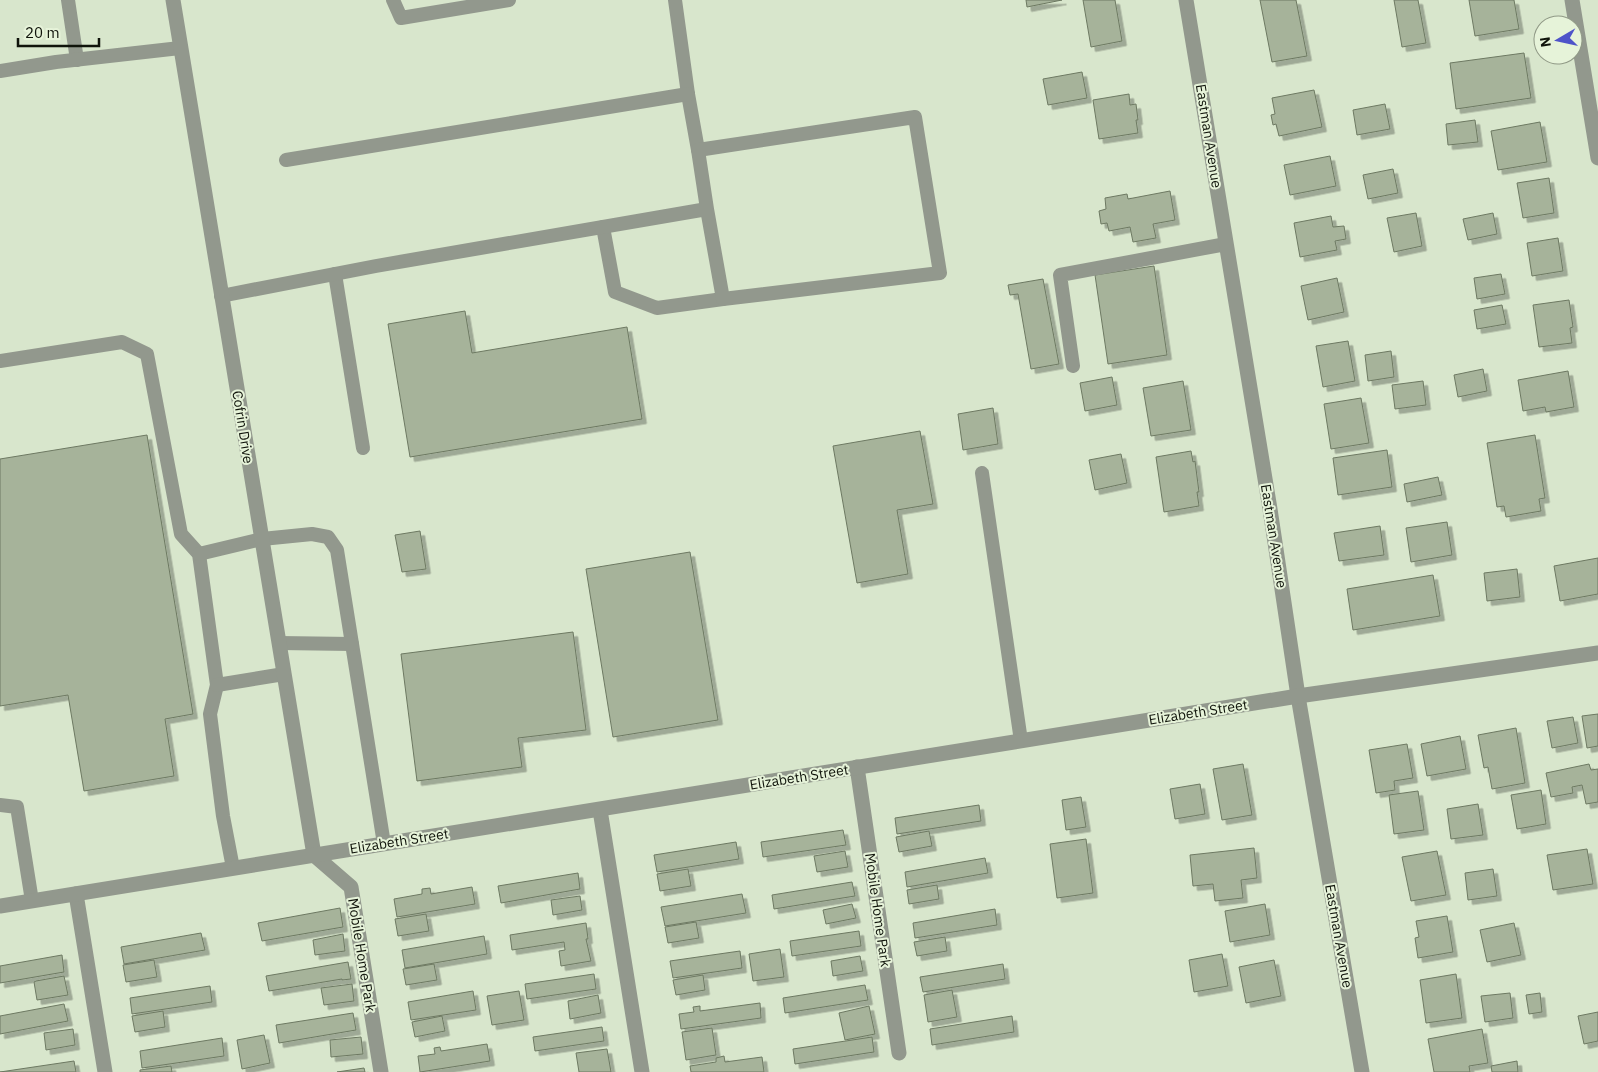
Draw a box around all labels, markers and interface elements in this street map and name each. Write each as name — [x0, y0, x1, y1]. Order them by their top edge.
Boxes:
scale bar — [18, 15, 99, 47]
north arrow — [1533, 15, 1583, 65]
text: 20 m — [25, 23, 60, 42]
text: N — [1535, 36, 1555, 48]
street label: Eastman Avenue — [1192, 83, 1226, 190]
street label: Cofrin Drive — [228, 389, 258, 465]
street label: Eastman Avenue — [1257, 483, 1291, 590]
street label: Elizabeth Street — [1147, 695, 1249, 729]
street label: Elizabeth Street — [748, 760, 850, 794]
street label: Elizabeth Street — [348, 824, 450, 858]
street label: Mobile Home Park — [861, 852, 895, 969]
street label: Eastman Avenue — [1321, 883, 1357, 990]
street label: Mobile Home Park — [344, 897, 380, 1014]

